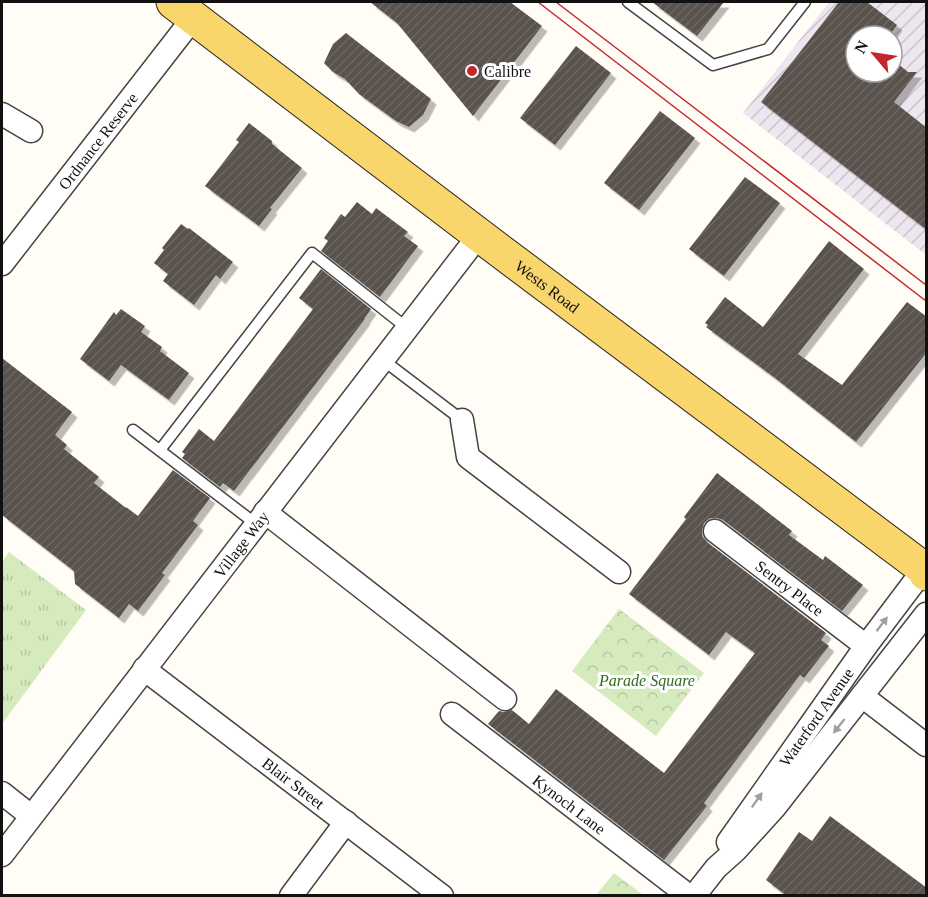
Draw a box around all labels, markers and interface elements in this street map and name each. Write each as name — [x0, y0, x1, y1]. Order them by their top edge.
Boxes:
north arrow — [844, 24, 904, 84]
text: N — [851, 37, 872, 56]
place label: Calibre — [484, 63, 531, 80]
marker: Calibre — [465, 64, 479, 78]
street label: Ordnance Reserve — [55, 89, 141, 193]
street label: Wests Road — [512, 257, 582, 316]
street label: Village Way — [211, 508, 273, 581]
street label: Sentry Place — [752, 557, 827, 619]
one-way arrow — [876, 616, 888, 632]
street label: Waterford Avenue — [776, 665, 857, 770]
park label: Parade Square — [598, 672, 695, 690]
one-way arrow — [832, 718, 845, 734]
street label: Blair Street — [259, 754, 328, 813]
street label: Kynoch Lane — [530, 771, 609, 838]
one-way arrow — [751, 792, 762, 808]

